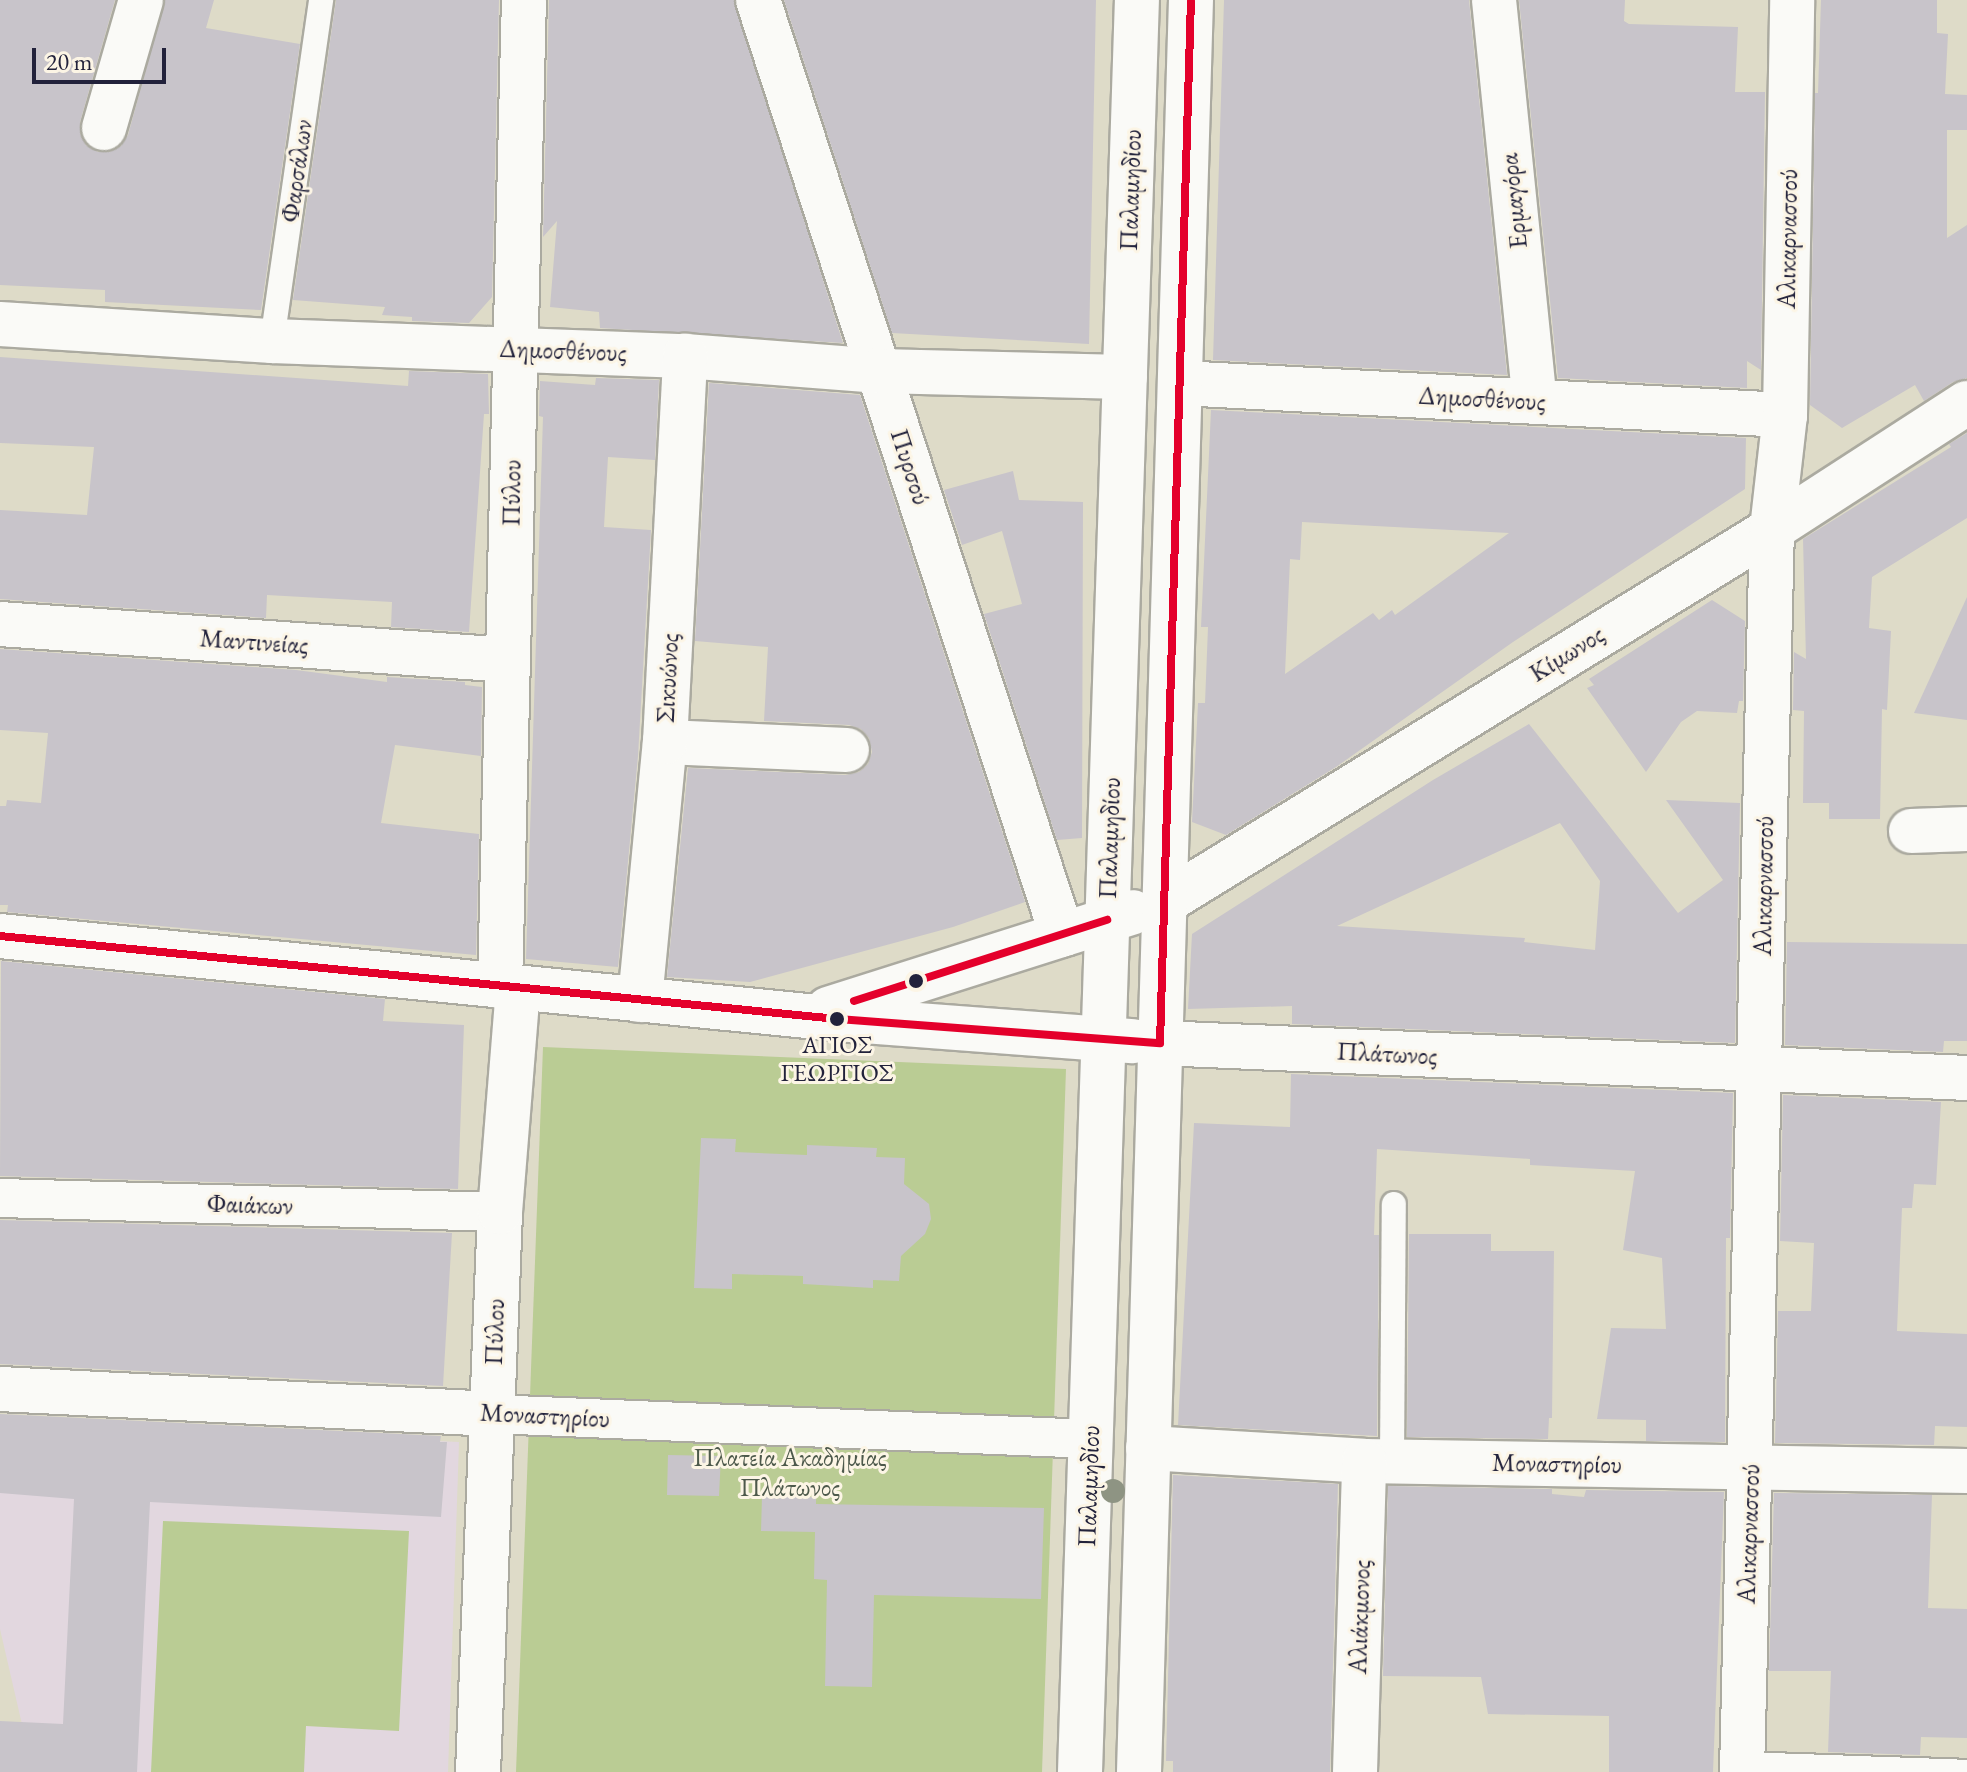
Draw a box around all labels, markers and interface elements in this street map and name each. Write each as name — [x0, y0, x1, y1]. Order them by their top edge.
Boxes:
scale bar — [36, 32, 170, 82]
text: 20 m — [46, 46, 93, 77]
street label: Φαρσάλων — [274, 117, 320, 225]
street label: Παλαμηδίου — [1113, 129, 1149, 251]
street label: Ερμαγόρα — [1493, 152, 1535, 250]
street label: Αλικαρνασσού — [1771, 169, 1805, 309]
street label: Δημοσθένους — [499, 333, 627, 369]
street label: Δημοσθένους — [1418, 380, 1546, 418]
street label: Πυρσού — [883, 425, 937, 509]
street label: Πύλου — [496, 459, 528, 527]
street label: Κίμωνος — [1524, 619, 1610, 689]
street label: Μαντινείας — [199, 623, 309, 661]
street label: Σικυώνος — [650, 632, 686, 724]
street label: Παλαμηδίου — [1092, 777, 1128, 899]
street label: Αλικαρνασσού — [1747, 816, 1781, 956]
unlabelled marker — [908, 973, 924, 989]
marker: ΑΓΙΟΣ ΓΕΩΡΓΙΟΣ — [829, 1011, 845, 1027]
place label: ΑΓΙΟΣ ΓΕΩΡΓΙΟΣ — [781, 1031, 893, 1087]
street label: Πλάτωνος — [1336, 1036, 1438, 1072]
street label: Φαιάκων — [206, 1188, 294, 1222]
street label: Πύλου — [478, 1298, 512, 1366]
street label: Μοναστηρίου — [479, 1397, 611, 1435]
street label: Παλαμηδίου — [1071, 1425, 1107, 1547]
park label: Πλατεία Ακαδημίας Πλάτωνος — [693, 1442, 887, 1504]
street label: Μοναστηρίου — [1492, 1447, 1622, 1481]
street label: Αλικαρνασσού — [1731, 1463, 1767, 1605]
street label: Αλιάκμονος — [1342, 1559, 1378, 1675]

